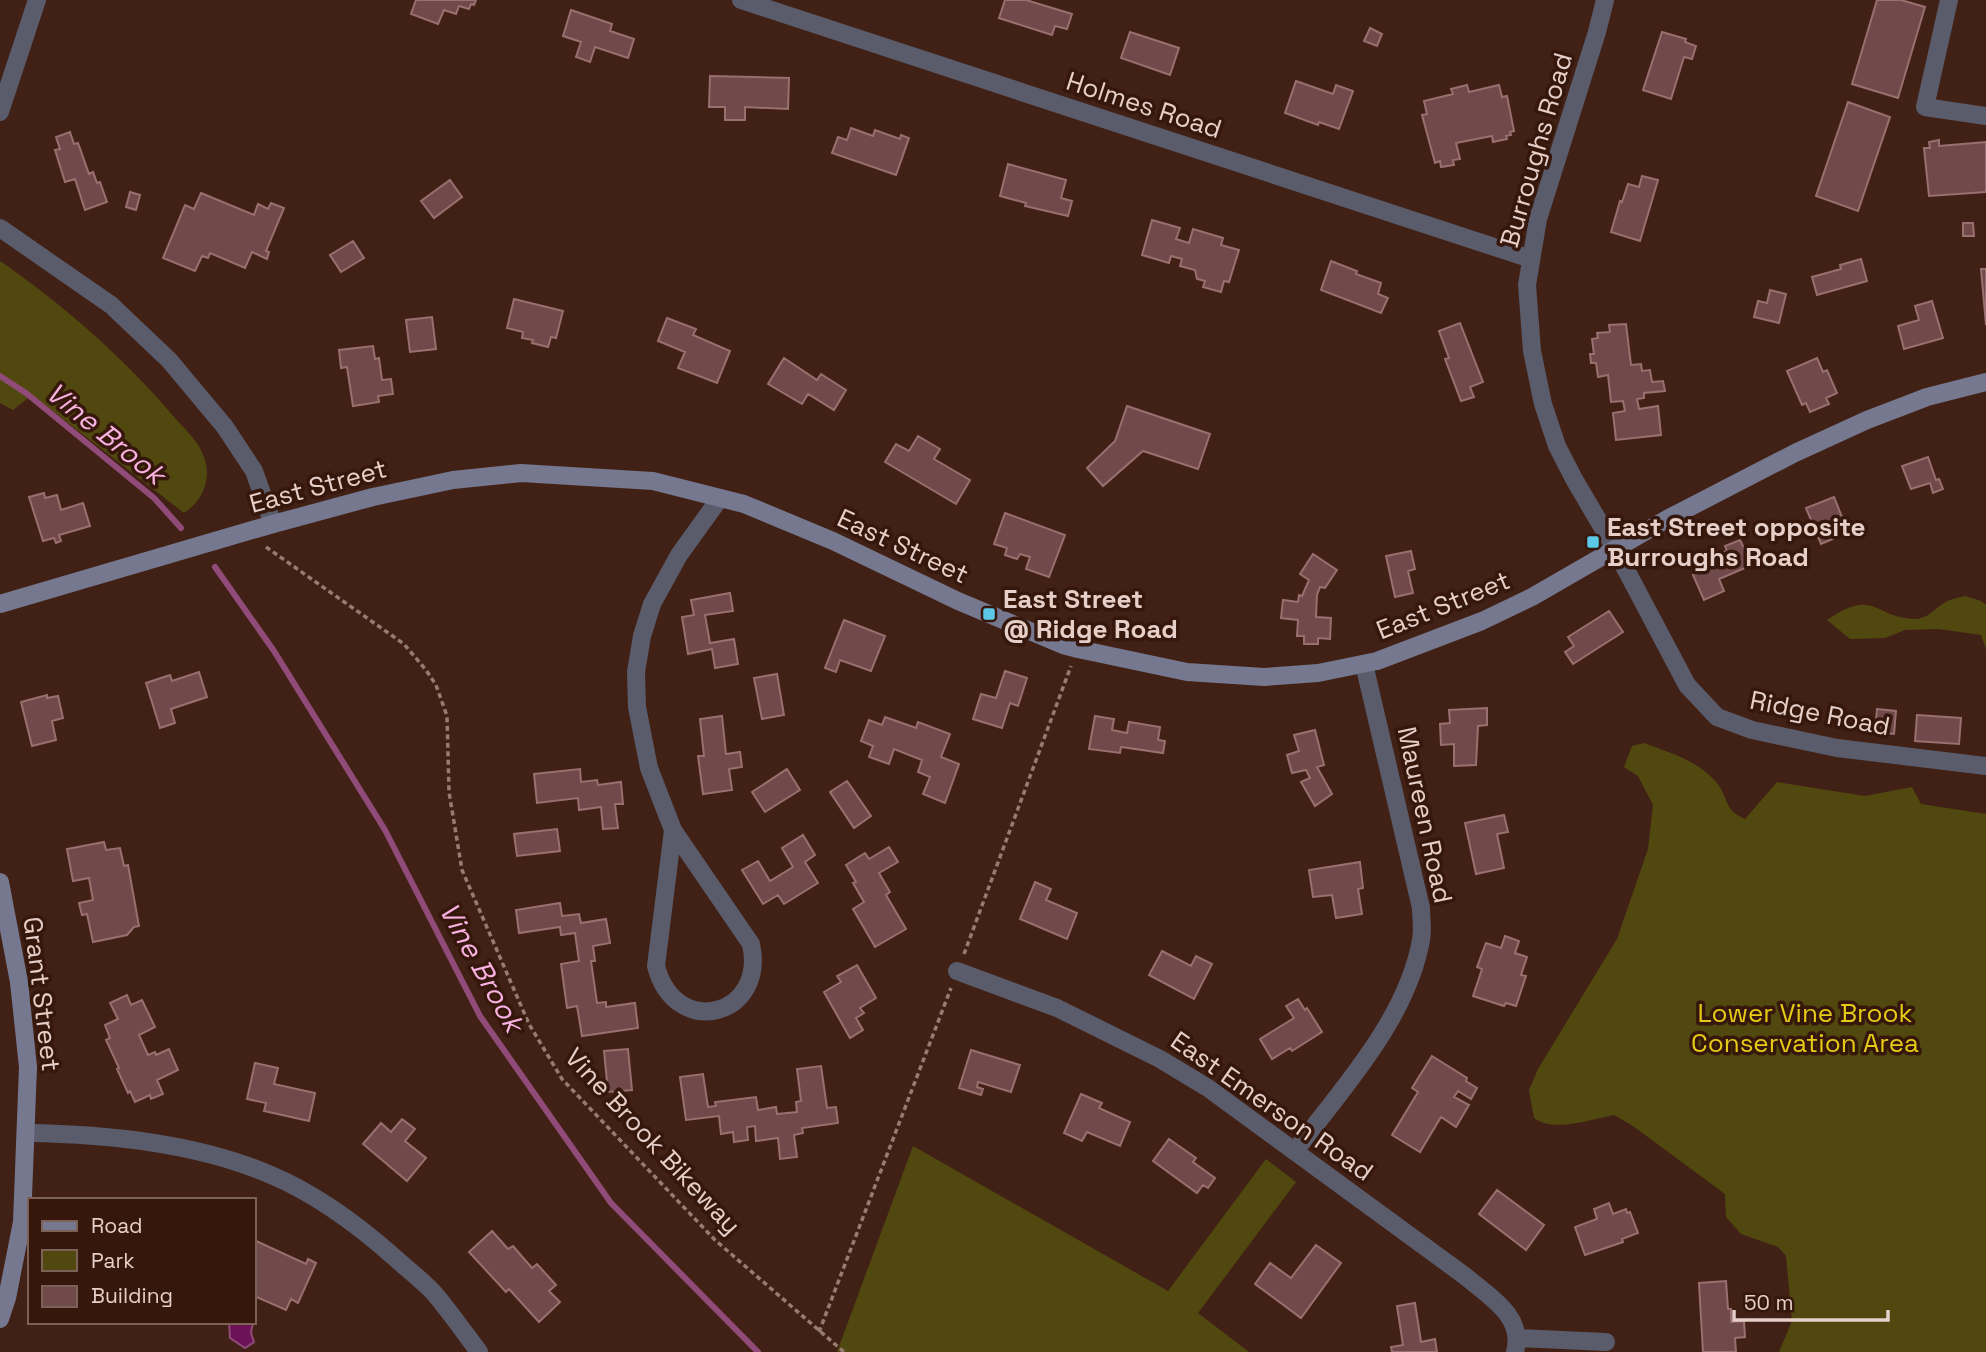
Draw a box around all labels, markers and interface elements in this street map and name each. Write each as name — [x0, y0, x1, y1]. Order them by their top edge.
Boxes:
street label: Burroughs Road — [1492, 49, 1580, 251]
street label: Holmes Road — [1062, 64, 1226, 146]
water label: Vine Brook — [39, 374, 175, 494]
street label: East Street — [246, 451, 390, 521]
street label: East Street — [832, 501, 974, 591]
place label: East Street opposite Burroughs Road — [1607, 510, 1866, 574]
marker: East Street opposite Burroughs Road — [1585, 534, 1601, 550]
street label: East Street — [1371, 563, 1515, 647]
place label: East Street @ Ridge Road — [1003, 582, 1178, 646]
marker: East Street @ Ridge Road — [981, 606, 997, 622]
street label: Ridge Road — [1747, 683, 1893, 743]
street label: Maureen Road — [1390, 724, 1460, 906]
water label: Vine Brook — [432, 896, 534, 1041]
street label: Grant Street — [16, 915, 68, 1073]
park label: Lower Vine Brook Conservation Area — [1691, 996, 1919, 1060]
street label: East Emerson Road — [1164, 1023, 1380, 1189]
street label: Vine Brook Bikeway — [558, 1041, 748, 1241]
legend — [28, 1198, 256, 1324]
text: Road — [91, 1212, 143, 1239]
text: Park — [91, 1247, 135, 1274]
scale bar — [1734, 1278, 1888, 1322]
text: Building — [91, 1282, 173, 1309]
text: 50 m — [1744, 1289, 1794, 1316]

